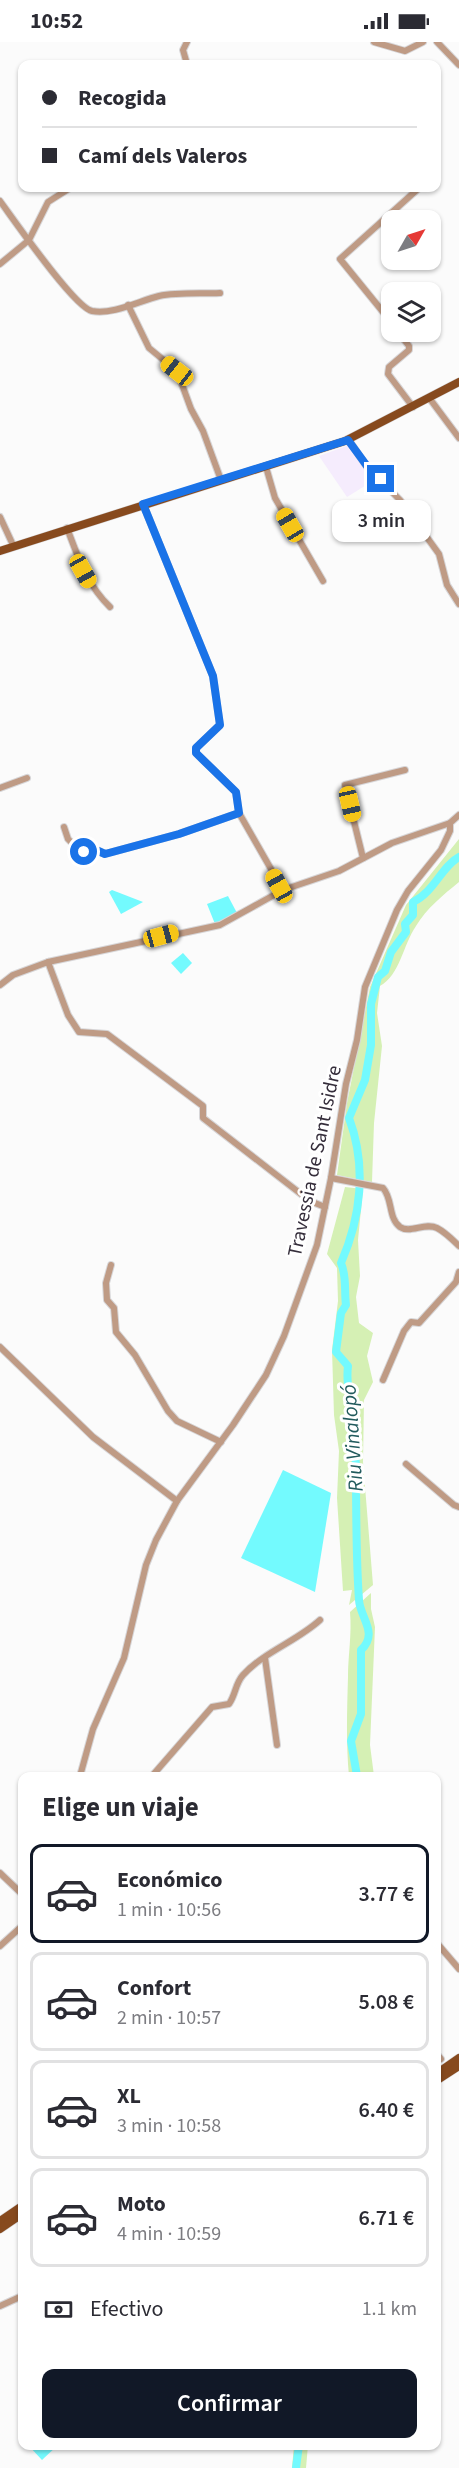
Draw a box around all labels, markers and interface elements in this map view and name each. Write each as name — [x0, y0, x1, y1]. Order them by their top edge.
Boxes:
text: 10:52 — [30, 5, 83, 37]
text: Recogida — [78, 82, 167, 114]
text: Camí dels Valeros — [78, 140, 247, 172]
north arrow — [381, 210, 441, 270]
map controls — [381, 210, 441, 342]
button: layers — [381, 282, 441, 342]
car — [157, 353, 197, 389]
route end — [367, 465, 394, 492]
callout: 3 min — [332, 500, 430, 542]
car — [273, 505, 307, 545]
text: 3 min — [358, 507, 405, 535]
car — [66, 551, 100, 591]
car — [337, 784, 363, 824]
route start — [70, 838, 97, 865]
car — [262, 866, 296, 906]
car — [141, 923, 181, 949]
street label: Travessia de Sant Isidre — [281, 1063, 349, 1260]
water label: Riu Vinalopó — [333, 1383, 371, 1493]
text: Elige un viaje — [42, 1788, 199, 1827]
text: Económico — [117, 1864, 222, 1896]
icon: car — [45, 1867, 99, 1921]
text: 3.77 € — [358, 1878, 414, 1910]
text: 1 min · 10:56 — [117, 1896, 221, 1924]
text: Confort — [117, 1972, 191, 2004]
icon: car — [45, 1975, 99, 2029]
text: 5.08 € — [358, 1986, 414, 2018]
text: 2 min · 10:57 — [117, 2004, 221, 2032]
text: XL — [117, 2080, 141, 2112]
icon: car — [45, 2083, 99, 2137]
text: 6.40 € — [358, 2094, 414, 2126]
text: 3 min · 10:58 — [117, 2112, 221, 2140]
text: Moto — [117, 2188, 166, 2220]
icon: car — [45, 2191, 99, 2245]
text: 6.71 € — [358, 2202, 414, 2234]
text: 4 min · 10:59 — [117, 2220, 221, 2248]
icon: cash — [42, 2293, 75, 2326]
text: Efectivo — [90, 2293, 164, 2325]
text: 1.1 km — [362, 2295, 417, 2323]
button: Confirmar — [42, 2369, 417, 2438]

